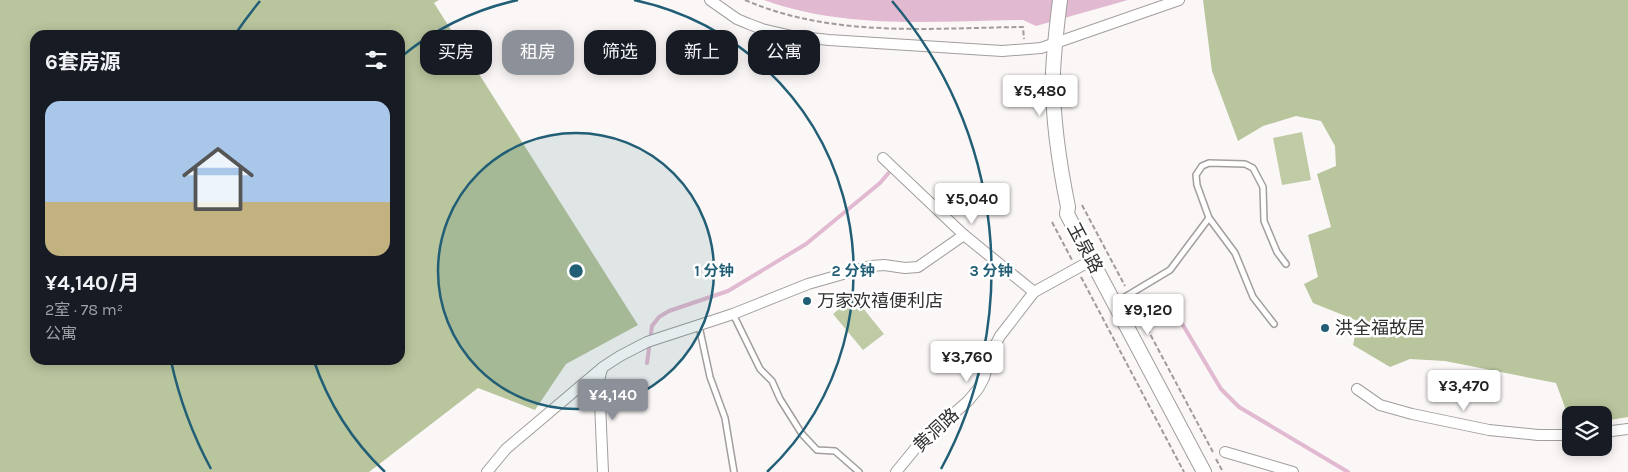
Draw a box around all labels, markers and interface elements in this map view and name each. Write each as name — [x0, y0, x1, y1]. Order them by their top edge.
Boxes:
chip: 买房 — [420, 30, 492, 75]
chip: 租房 — [502, 30, 574, 75]
chip: 筛选 — [584, 30, 656, 75]
chip: 新上 — [666, 30, 738, 75]
chip: 公寓 — [748, 30, 820, 75]
icon: filters — [362, 46, 390, 74]
text: 6套房源 — [45, 50, 121, 74]
pin: ¥5,480 — [999, 74, 1081, 117]
text: ¥5,480 — [1014, 81, 1066, 100]
icon: home — [173, 134, 263, 224]
pin: ¥5,040 — [931, 182, 1013, 225]
text: ¥5,040 — [946, 189, 998, 208]
street label: 玉泉路 — [1063, 219, 1107, 277]
centre of rings — [567, 262, 585, 280]
text: 1 分钟 — [694, 262, 734, 280]
text: 2 分钟 — [832, 262, 874, 280]
text: 3 分钟 — [969, 262, 1013, 280]
text: ¥4,140/月 — [45, 271, 139, 295]
place label: 万家欢禧便利店 — [817, 290, 943, 312]
pin: ¥9,120 — [1107, 294, 1189, 336]
marker: 万家欢禧便利店 — [801, 295, 813, 307]
text: 2室 · 78 m² — [45, 300, 123, 319]
text: ¥9,120 — [1124, 300, 1172, 319]
place label: 洪全福故居 — [1335, 317, 1425, 339]
marker: 洪全福故居 — [1319, 322, 1331, 334]
text: 公寓 — [45, 324, 77, 343]
pin: ¥3,760 — [926, 340, 1008, 383]
text: ¥3,760 — [941, 347, 993, 366]
pin: ¥3,470 — [1423, 370, 1505, 412]
text: ¥3,470 — [1439, 376, 1489, 395]
pin: ¥4,140 — [572, 378, 654, 421]
text: ¥4,140 — [589, 385, 637, 404]
street label: 黄洞路 — [909, 404, 963, 456]
map controls — [1562, 406, 1612, 456]
button: layers — [1562, 406, 1612, 456]

